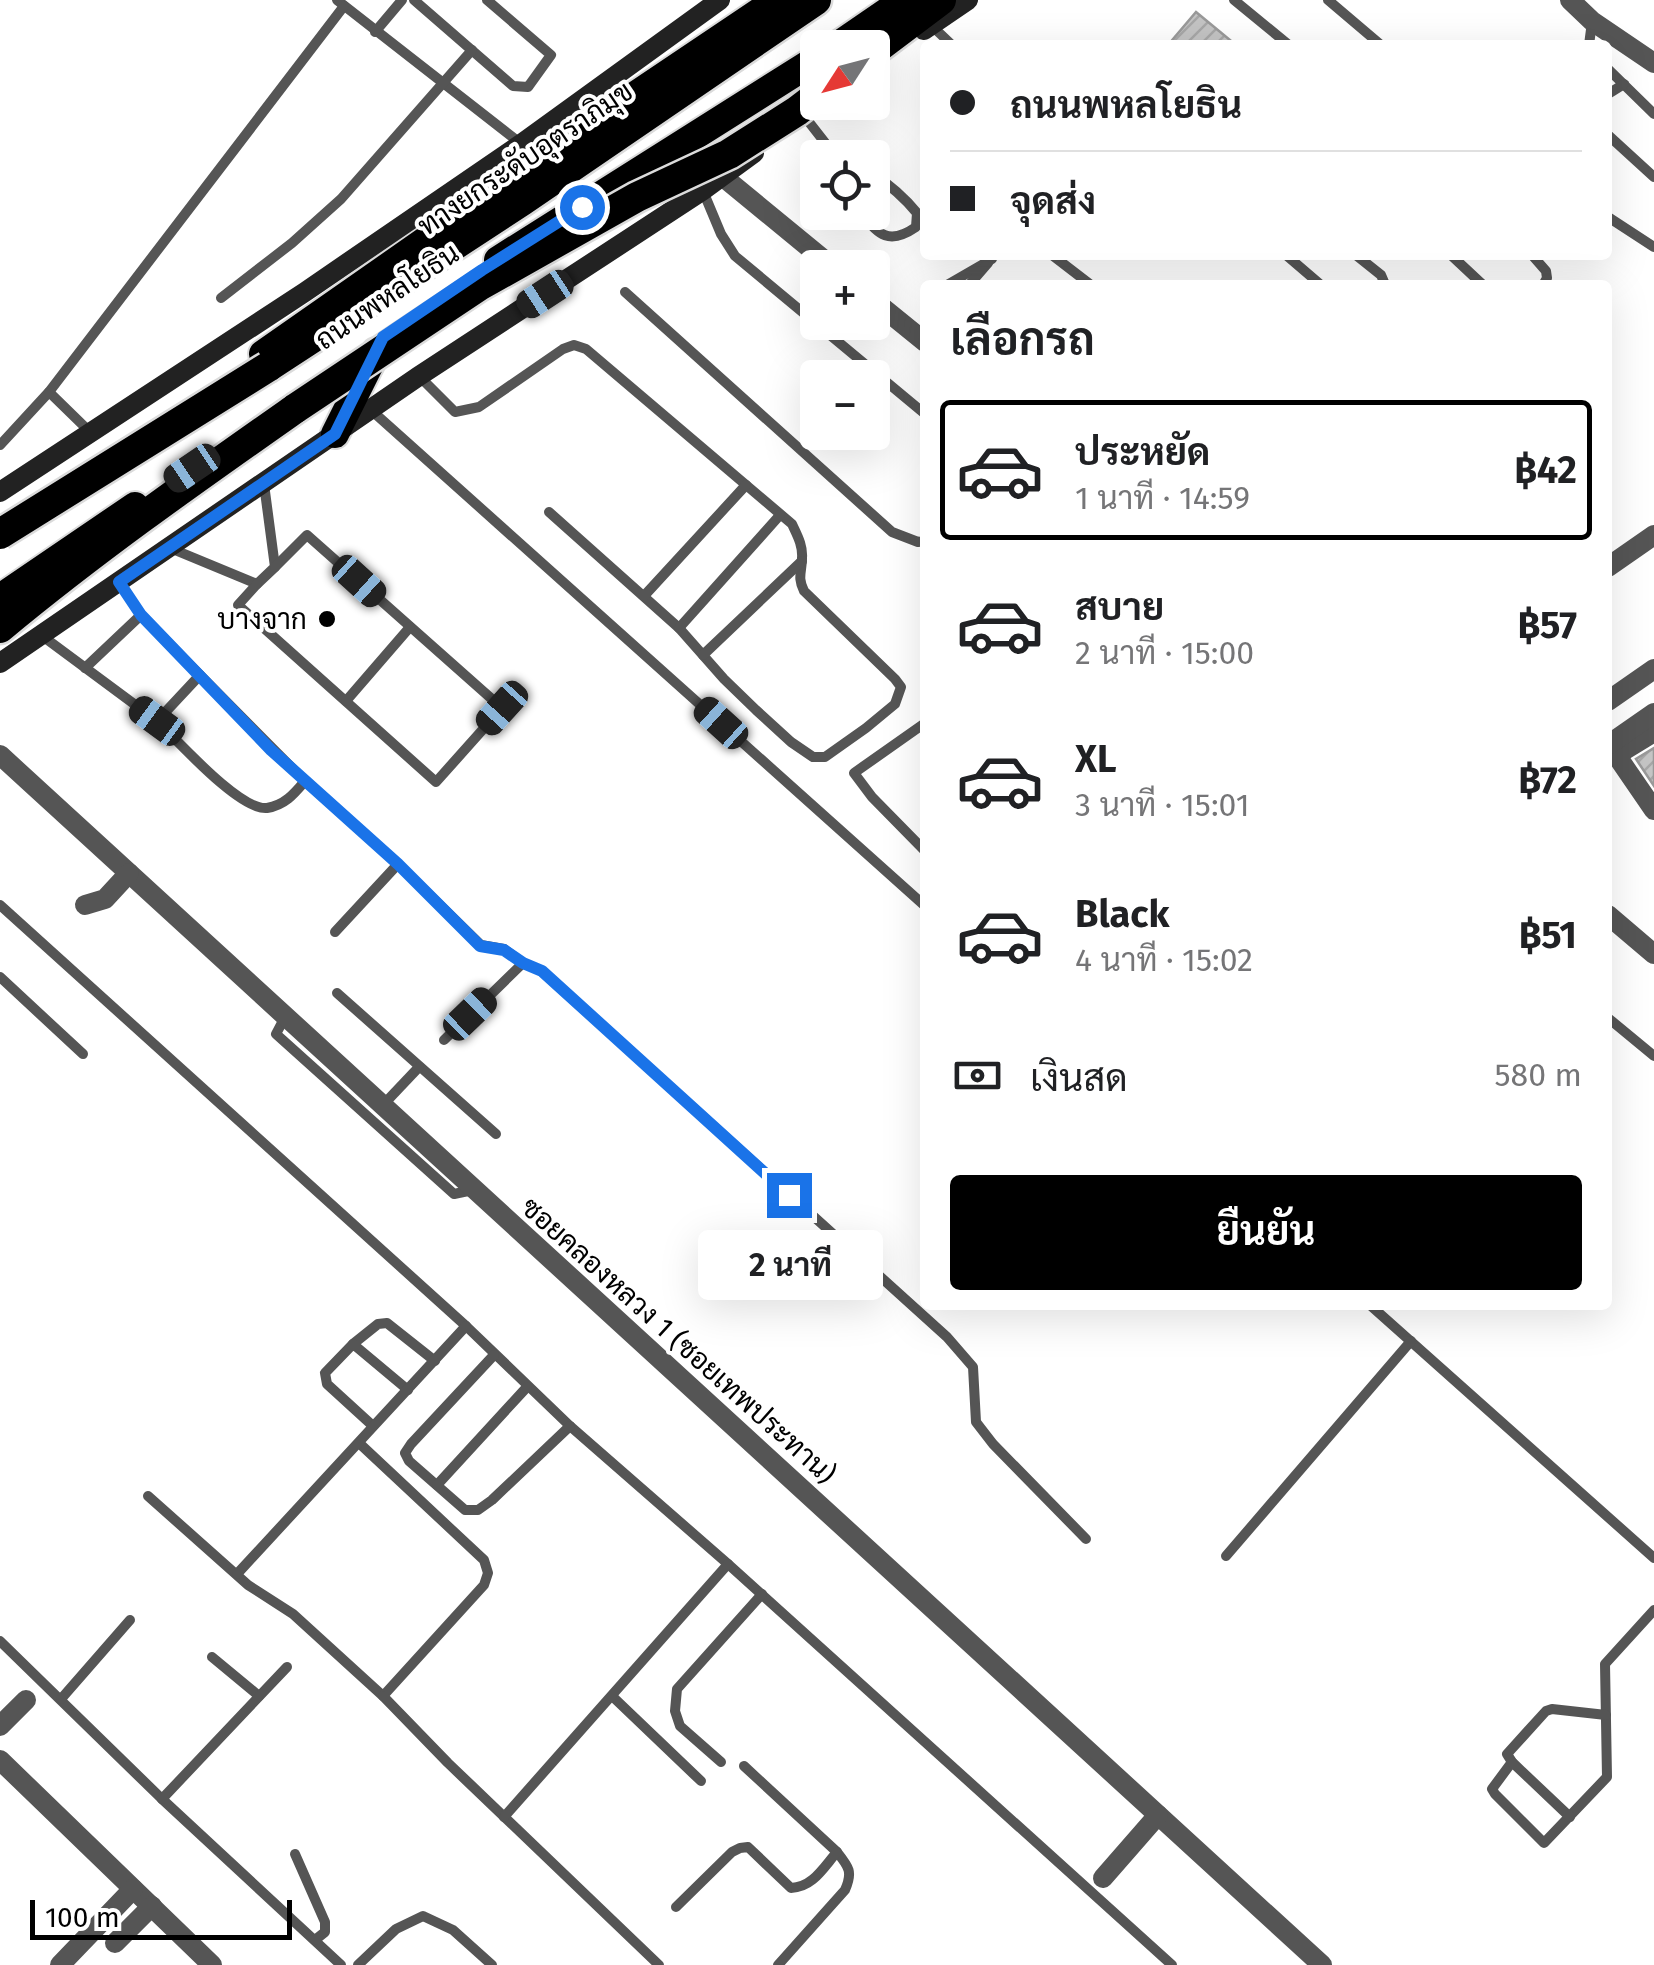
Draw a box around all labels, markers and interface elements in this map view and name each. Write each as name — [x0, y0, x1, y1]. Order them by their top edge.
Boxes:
north arrow — [800, 30, 890, 120]
map controls — [800, 30, 890, 450]
street label: ทางยกระดับอุตราภิมุข — [411, 73, 640, 245]
text: ถนนพหลโยธิน — [1010, 82, 1242, 128]
button: locate — [800, 140, 890, 230]
text: จุดส่ง — [1010, 178, 1096, 224]
route start — [560, 185, 605, 230]
street label: ถนนพหลโยธิน — [308, 234, 465, 356]
button: + — [800, 250, 890, 340]
car — [512, 265, 578, 323]
text: เลือกรถ — [950, 313, 1095, 367]
button: − — [800, 360, 890, 450]
icon: car — [955, 425, 1045, 515]
text: ประหยัด — [1075, 429, 1210, 475]
car — [159, 439, 225, 497]
text: ฿42 — [1514, 447, 1577, 493]
text: 1 นาที · 14:59 — [1075, 479, 1250, 517]
car — [327, 550, 391, 612]
icon: car — [955, 580, 1045, 670]
text: สบาย — [1075, 584, 1164, 630]
text: ฿57 — [1517, 602, 1577, 648]
place label: บางจาก — [217, 603, 307, 636]
marker: บางจาก — [316, 608, 338, 630]
text: 2 นาที · 15:00 — [1075, 634, 1254, 672]
car — [471, 676, 533, 740]
car — [124, 691, 190, 751]
car — [689, 692, 753, 754]
icon: car — [955, 735, 1045, 825]
text: XL — [1075, 736, 1117, 782]
text: ฿72 — [1518, 757, 1577, 803]
text: 3 นาที · 15:01 — [1075, 786, 1250, 824]
icon: car — [955, 890, 1045, 980]
text: Black — [1075, 891, 1170, 937]
text: ฿51 — [1519, 912, 1577, 958]
text: 4 นาที · 15:02 — [1075, 941, 1253, 979]
car — [438, 982, 502, 1046]
icon: cash — [950, 1048, 1005, 1103]
text: เงินสด — [1030, 1055, 1128, 1101]
text: 580 m — [1495, 1056, 1582, 1094]
route end — [767, 1173, 812, 1218]
button: ยืนยัน — [950, 1175, 1582, 1290]
street label: ซอยคลองหลวง 1 (ซอยเทพประทาน) — [515, 1190, 843, 1490]
callout: 2 นาที — [696, 1230, 882, 1300]
text: 2 นาที — [749, 1246, 832, 1284]
scale bar — [30, 1895, 292, 1940]
text: 100 m — [45, 1901, 120, 1934]

